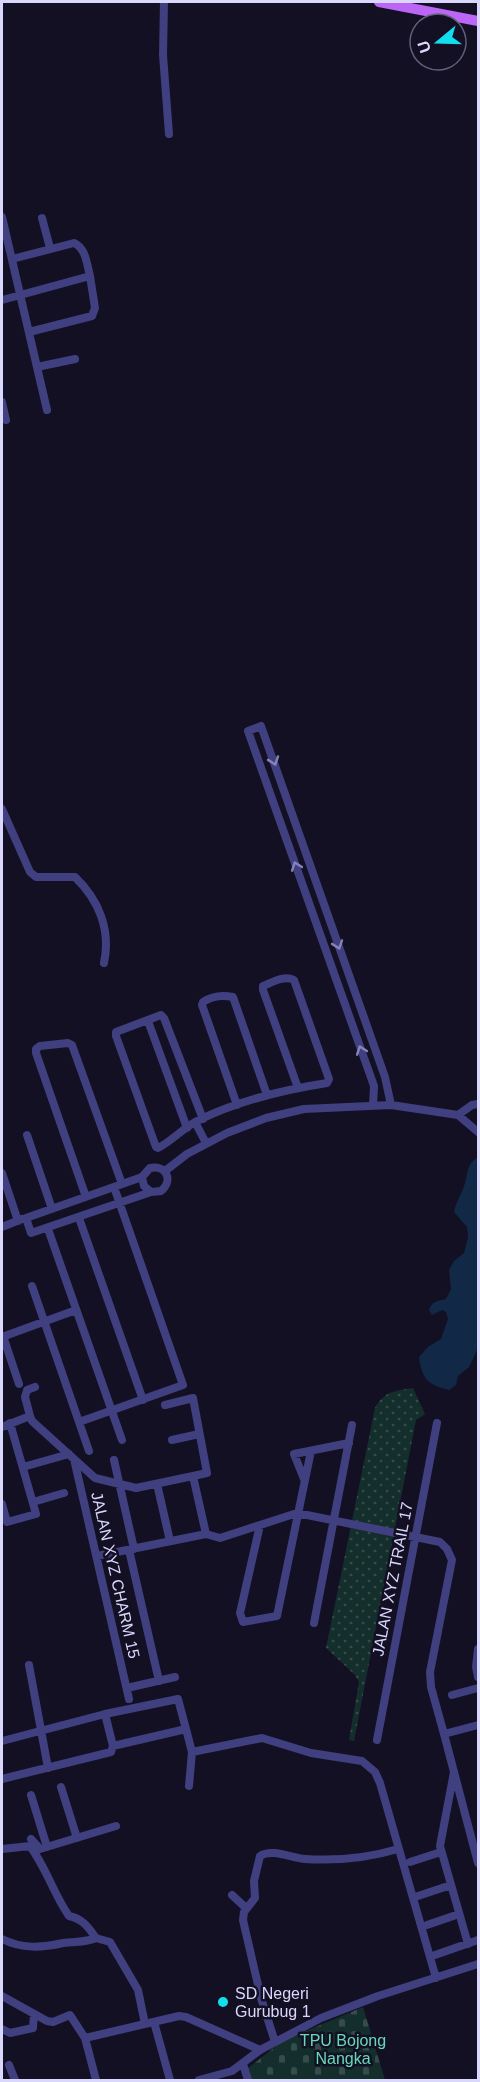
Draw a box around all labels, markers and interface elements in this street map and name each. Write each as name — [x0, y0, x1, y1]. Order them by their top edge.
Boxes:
north arrow — [408, 12, 468, 72]
text: U — [414, 38, 434, 55]
one-way arrow — [266, 755, 279, 766]
one-way arrow — [290, 861, 303, 872]
one-way arrow — [331, 939, 344, 950]
one-way arrow — [356, 1045, 369, 1055]
street label: JALAN XYZ CHARM 15 — [88, 1490, 143, 1660]
street label: JALAN XYZ TRAIL 17 — [369, 1501, 416, 1658]
place label: SD Negeri Gurubug 1 — [235, 1985, 311, 2020]
marker: SD Negeri Gurubug 1 — [216, 1995, 230, 2009]
park label: TPU Bojong Nangka — [300, 2032, 386, 2067]

